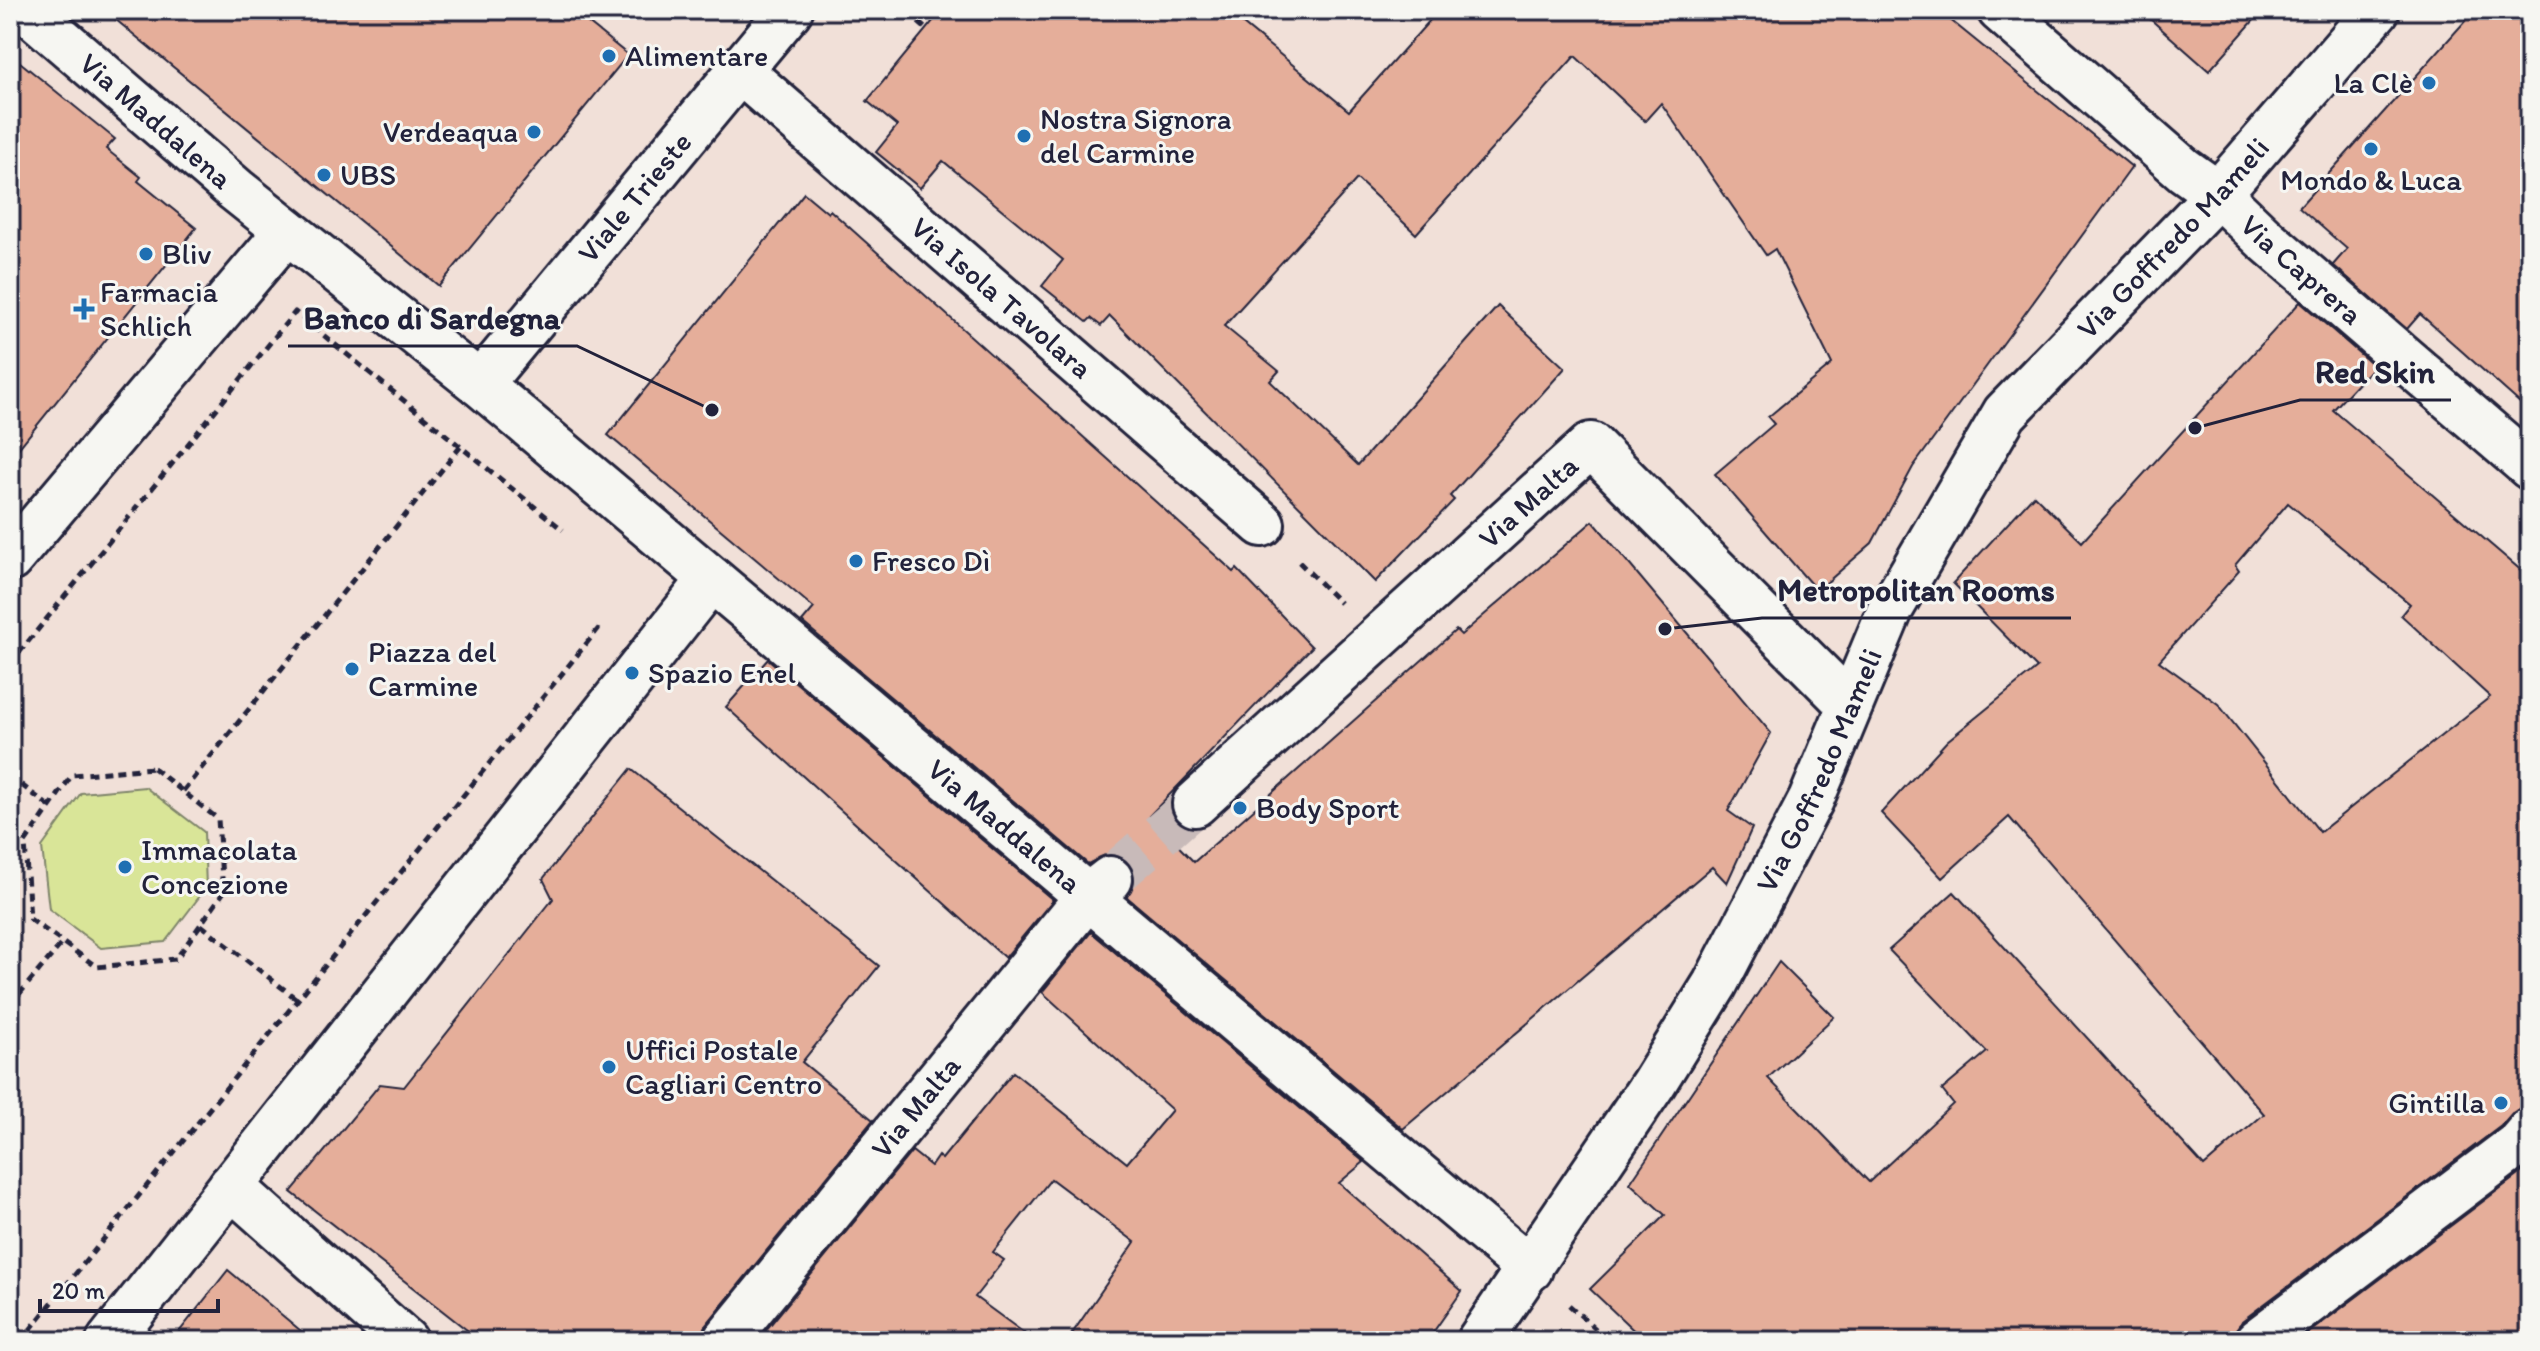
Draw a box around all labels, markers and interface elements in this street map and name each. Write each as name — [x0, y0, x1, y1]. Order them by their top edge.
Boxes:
place label: Alimentare — [625, 37, 768, 74]
street label: Via Maddalena — [72, 44, 241, 197]
marker: Alimentare — [600, 47, 618, 65]
place label: La Clè — [2333, 64, 2413, 101]
marker: La Clè — [2420, 74, 2438, 92]
place label: Nostra Signora del Carmine — [1040, 100, 1232, 171]
place label: Verdeaqua — [383, 113, 518, 150]
marker: Verdeaqua — [525, 123, 543, 141]
street label: Viale Trieste — [569, 124, 699, 270]
marker: Nostra Signora del Carmine — [1015, 127, 1033, 145]
street label: Via Goffredo Mameli — [2068, 129, 2277, 346]
marker: Mondo & Luca — [2362, 140, 2380, 158]
place label: UBS — [340, 156, 396, 193]
place label: Mondo & Luca — [2280, 161, 2462, 198]
marker: UBS — [315, 166, 333, 184]
street label: Via Caprera — [2233, 206, 2370, 333]
street label: Via Isola Tavolara — [903, 209, 1100, 386]
place label: Bliv — [162, 235, 212, 272]
marker: Bliv — [137, 245, 155, 263]
place label: Farmacia Schlich — [100, 273, 219, 344]
callout: Banco di Sardegna — [288, 290, 577, 346]
text: Banco di Sardegna — [304, 299, 561, 337]
marker: Farmacia Schlich — [75, 300, 93, 318]
callout: Red Skin — [2300, 344, 2451, 400]
text: Red Skin — [2315, 353, 2436, 391]
street label: Via Malta — [1470, 446, 1586, 556]
place label: Fresco Dì — [872, 542, 990, 579]
marker: Fresco Dì — [847, 552, 865, 570]
callout: Metropolitan Rooms — [1762, 562, 2071, 618]
text: Metropolitan Rooms — [1777, 571, 2055, 609]
place label: Piazza del Carmine — [368, 633, 497, 704]
street label: Via Goffredo Mameli — [1747, 643, 1890, 898]
place label: Spazio Enel — [648, 654, 797, 691]
marker: Piazza del Carmine — [343, 660, 361, 678]
marker: Spazio Enel — [623, 664, 641, 682]
street label: Via Maddalena — [920, 750, 1090, 901]
place label: Body Sport — [1256, 789, 1399, 826]
marker: Body Sport — [1231, 799, 1249, 817]
place label: Immacolata Concezione — [141, 831, 298, 902]
marker: Immacolata Concezione — [116, 858, 134, 876]
place label: Uffici Postale Cagliari Centro — [625, 1031, 822, 1102]
street label: Via Malta — [863, 1047, 969, 1166]
marker: Uffici Postale Cagliari Centro — [600, 1058, 618, 1076]
place label: Gintilla — [2388, 1084, 2485, 1121]
marker: Gintilla — [2492, 1094, 2510, 1112]
scale bar — [40, 1263, 218, 1313]
text: 20 m — [52, 1276, 105, 1305]

